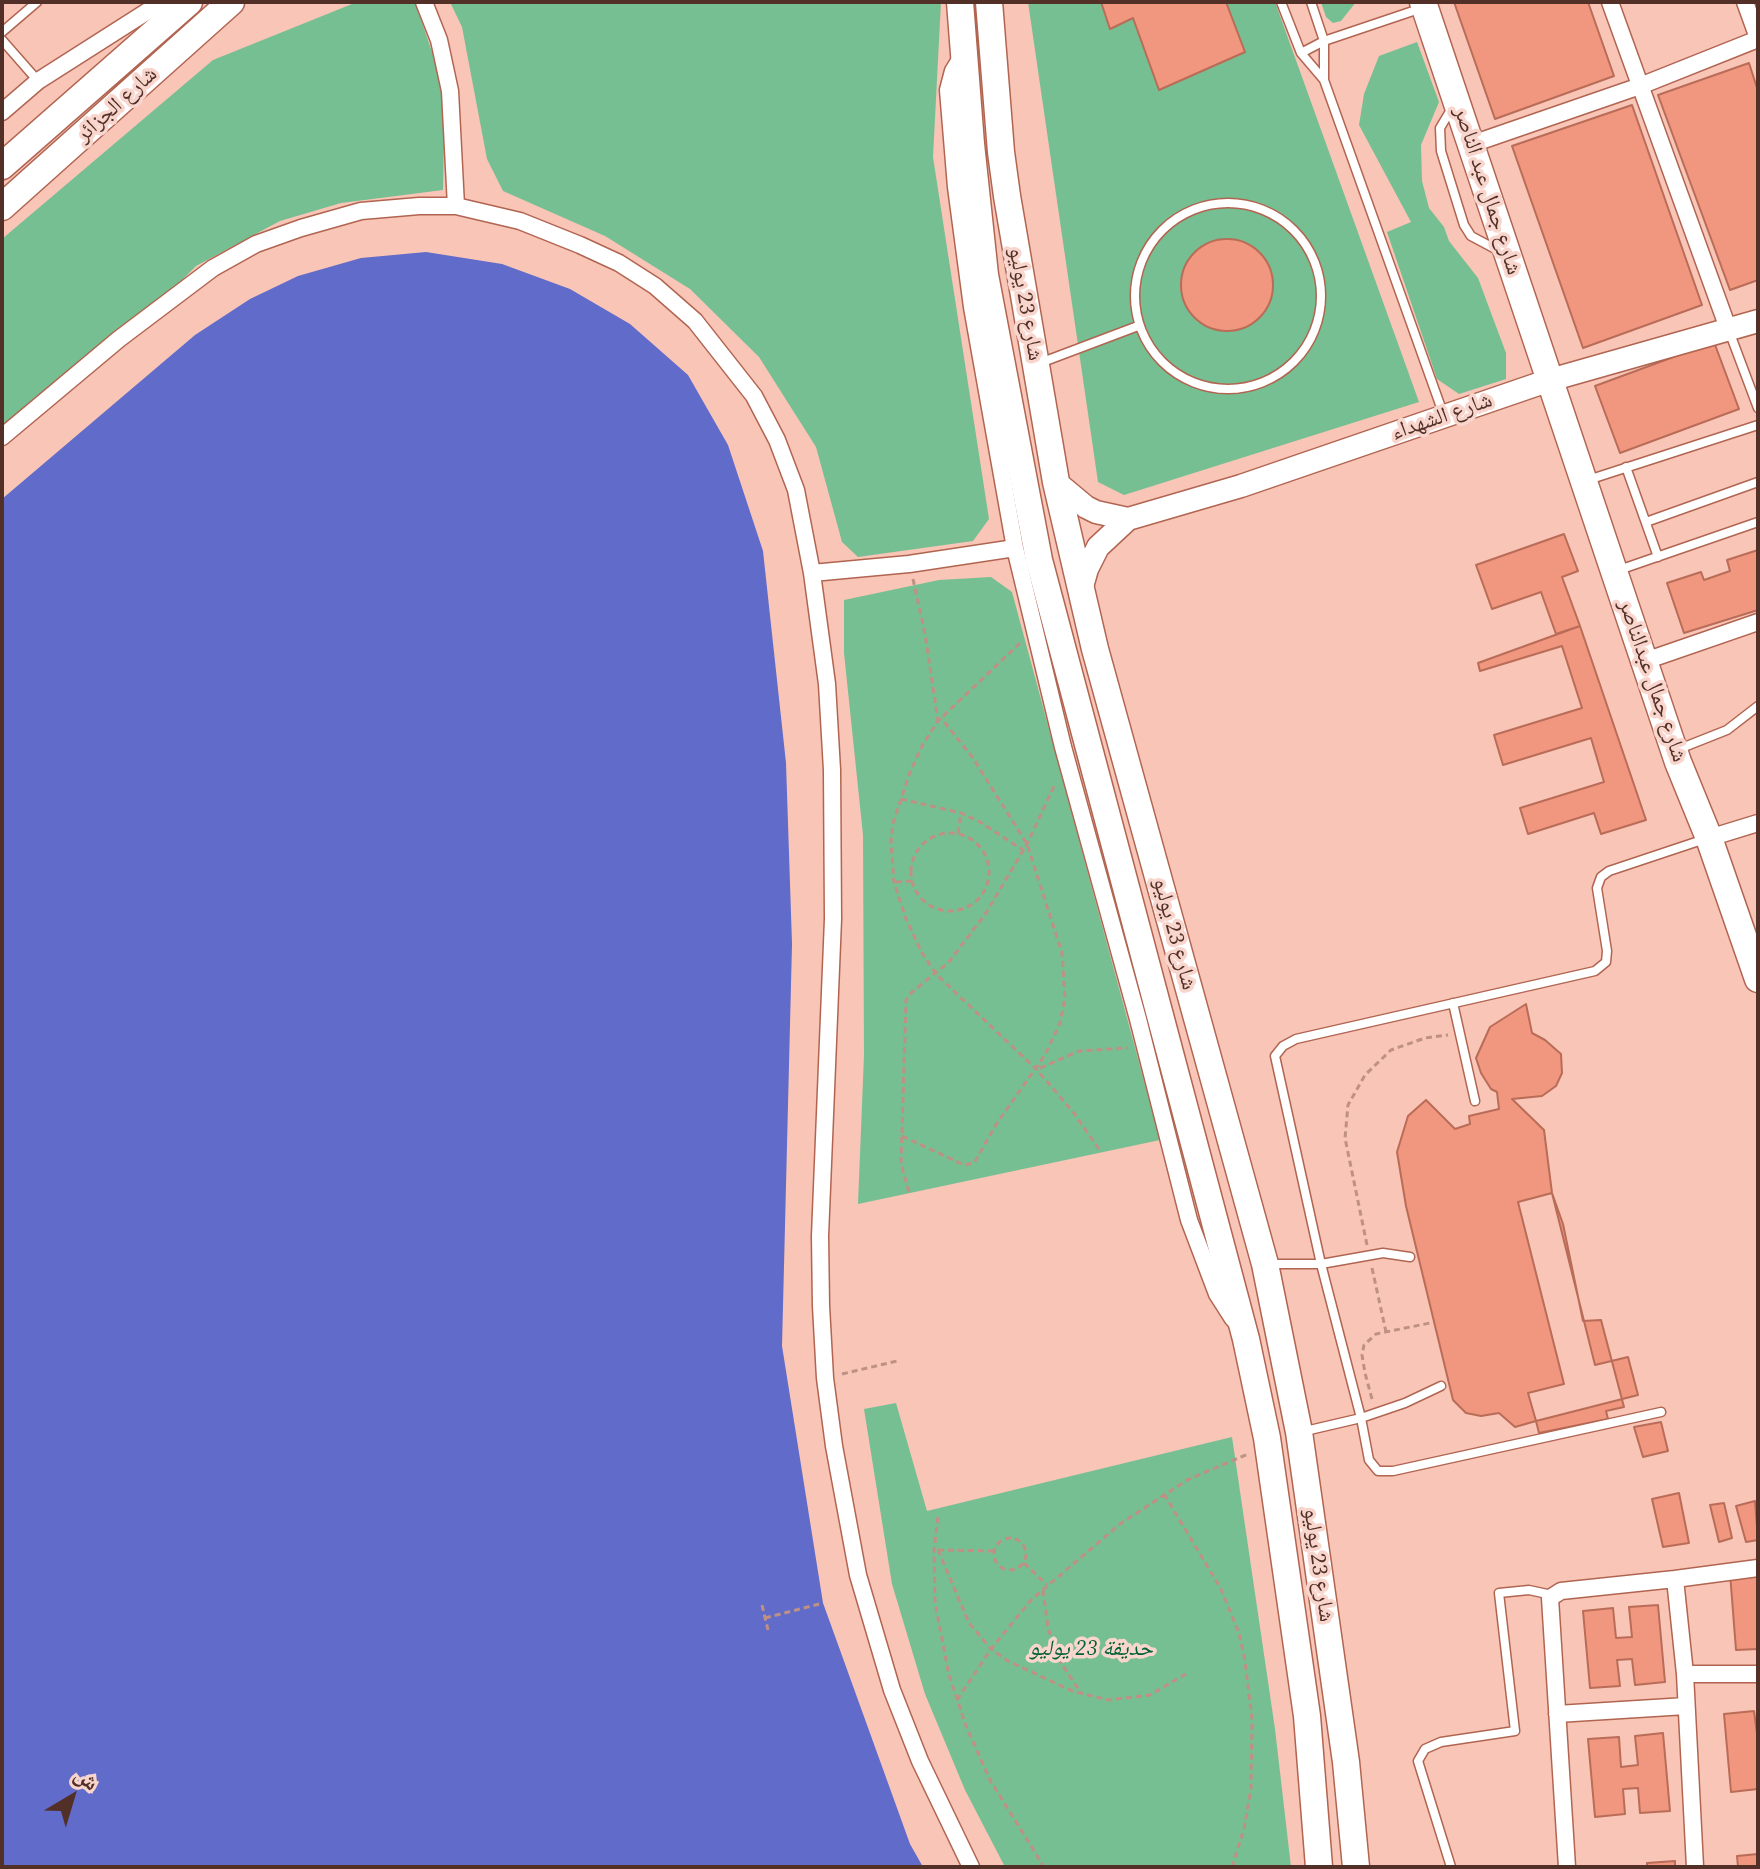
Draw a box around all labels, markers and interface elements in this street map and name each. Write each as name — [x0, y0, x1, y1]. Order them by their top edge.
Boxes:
street label: شارع الجزائر — [71, 62, 163, 148]
street label: شارع جمال عبد الناصر — [1447, 104, 1527, 278]
street label: شارع 23 يوليو — [1002, 245, 1048, 363]
street label: شارع الشهداء — [1388, 387, 1496, 447]
street label: شارع جمال عبدالناصر — [1612, 596, 1692, 766]
street label: شارع 23 يوليو — [1146, 875, 1202, 993]
street label: شارع 23 يوليو — [1297, 1506, 1339, 1624]
park label: حديقة 23 يوليو — [1029, 1636, 1153, 1662]
north arrow — [32, 1757, 112, 1837]
text: ش — [68, 1759, 105, 1797]

